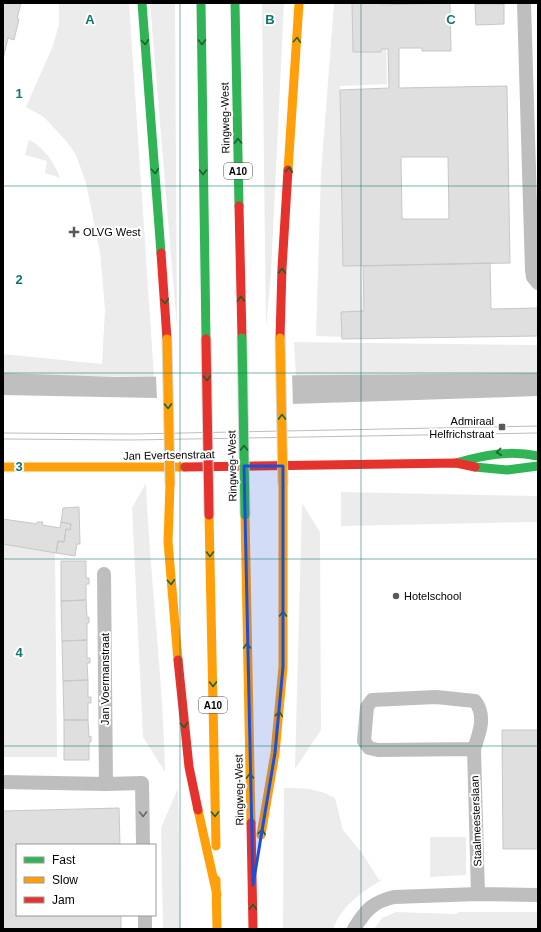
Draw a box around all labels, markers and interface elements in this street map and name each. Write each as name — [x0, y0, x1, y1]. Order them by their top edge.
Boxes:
text: A — [85, 12, 95, 27]
text: B — [265, 12, 275, 27]
text: C — [446, 12, 456, 27]
one-way arrow — [292, 37, 301, 43]
one-way arrow — [140, 39, 149, 45]
one-way arrow — [197, 39, 206, 45]
street label: Ringweg-West — [218, 82, 232, 154]
text: 1 — [15, 86, 23, 101]
one-way arrow — [233, 138, 242, 144]
road number: A10 — [224, 163, 252, 179]
one-way arrow — [284, 167, 293, 173]
one-way arrow — [150, 168, 159, 174]
one-way arrow — [199, 169, 207, 175]
marker: OLVG West — [68, 226, 80, 238]
place label: OLVG West — [83, 226, 141, 238]
one-way arrow — [278, 268, 287, 274]
text: 2 — [15, 272, 23, 287]
one-way arrow — [237, 296, 245, 302]
one-way arrow — [160, 298, 169, 304]
one-way arrow — [203, 375, 211, 381]
one-way arrow — [164, 403, 172, 409]
one-way arrow — [278, 414, 286, 420]
place label: Admiraal Helfrichstraat — [429, 415, 494, 440]
marker: Admiraal Helfrichstraat — [497, 422, 507, 432]
street label: Ringweg-West — [225, 430, 239, 502]
one-way arrow — [239, 445, 248, 451]
street label: Jan Evertsenstraat — [123, 448, 215, 462]
one-way arrow — [496, 448, 502, 457]
text: 3 — [15, 459, 23, 474]
one-way arrow — [206, 551, 214, 557]
one-way arrow — [167, 579, 176, 585]
place label: Hotelschool — [404, 590, 461, 602]
marker: Hotelschool — [391, 591, 401, 601]
one-way arrow — [279, 611, 287, 617]
street label: Jan Voermanstraat — [99, 633, 111, 725]
one-way arrow — [243, 643, 252, 649]
text: 4 — [15, 645, 23, 660]
one-way arrow — [208, 681, 217, 687]
road number: A10 — [199, 697, 227, 713]
one-way arrow — [274, 711, 283, 717]
one-way arrow — [180, 722, 189, 728]
street label: Ringweg-West — [232, 754, 246, 826]
one-way arrow — [246, 773, 254, 779]
street label: Staalmeesterslaan — [468, 775, 484, 867]
one-way arrow — [138, 811, 147, 817]
one-way arrow — [211, 811, 219, 817]
one-way arrow — [257, 829, 265, 835]
legend — [16, 844, 156, 916]
text: Fast — [52, 853, 76, 867]
text: Slow — [52, 873, 78, 887]
text: Jam — [52, 893, 75, 907]
one-way arrow — [249, 904, 257, 910]

